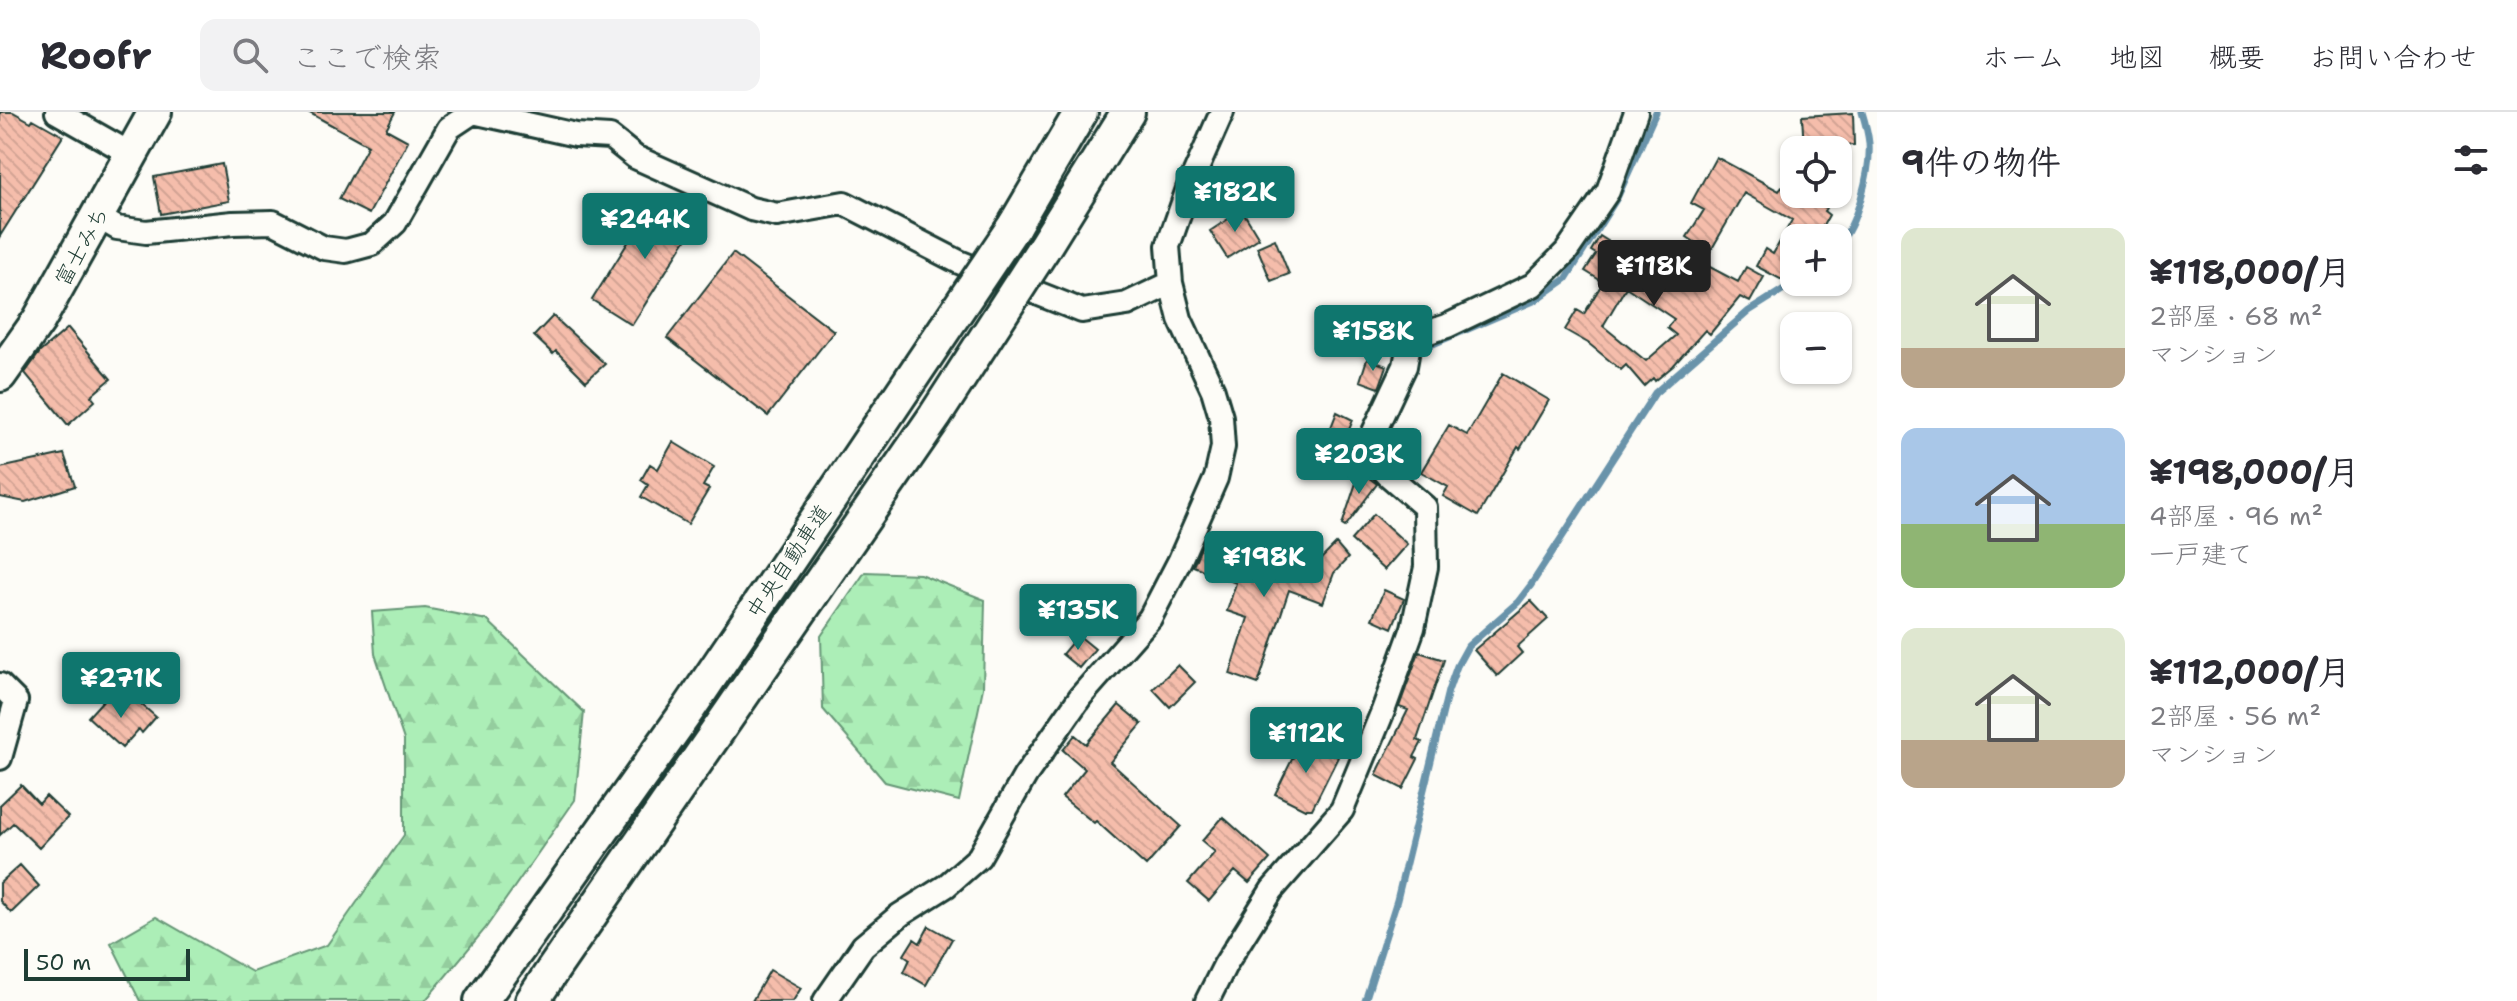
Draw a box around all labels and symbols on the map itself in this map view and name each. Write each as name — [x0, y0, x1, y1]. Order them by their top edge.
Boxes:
pin: ¥182K — [1179, 166, 1291, 234]
pin: ¥244K — [589, 193, 701, 261]
street label: 富士みち — [48, 201, 115, 291]
pin: ¥118K — [1598, 240, 1710, 308]
pin: ¥158K — [1317, 305, 1429, 373]
pin: ¥203K — [1303, 428, 1415, 496]
street label: 中央自動車道 — [739, 498, 837, 624]
pin: ¥198K — [1208, 531, 1320, 599]
pin: ¥135K — [1022, 584, 1134, 652]
pin: ¥271K — [65, 652, 177, 720]
pin: ¥112K — [1250, 707, 1362, 775]
scale bar — [24, 945, 190, 981]

